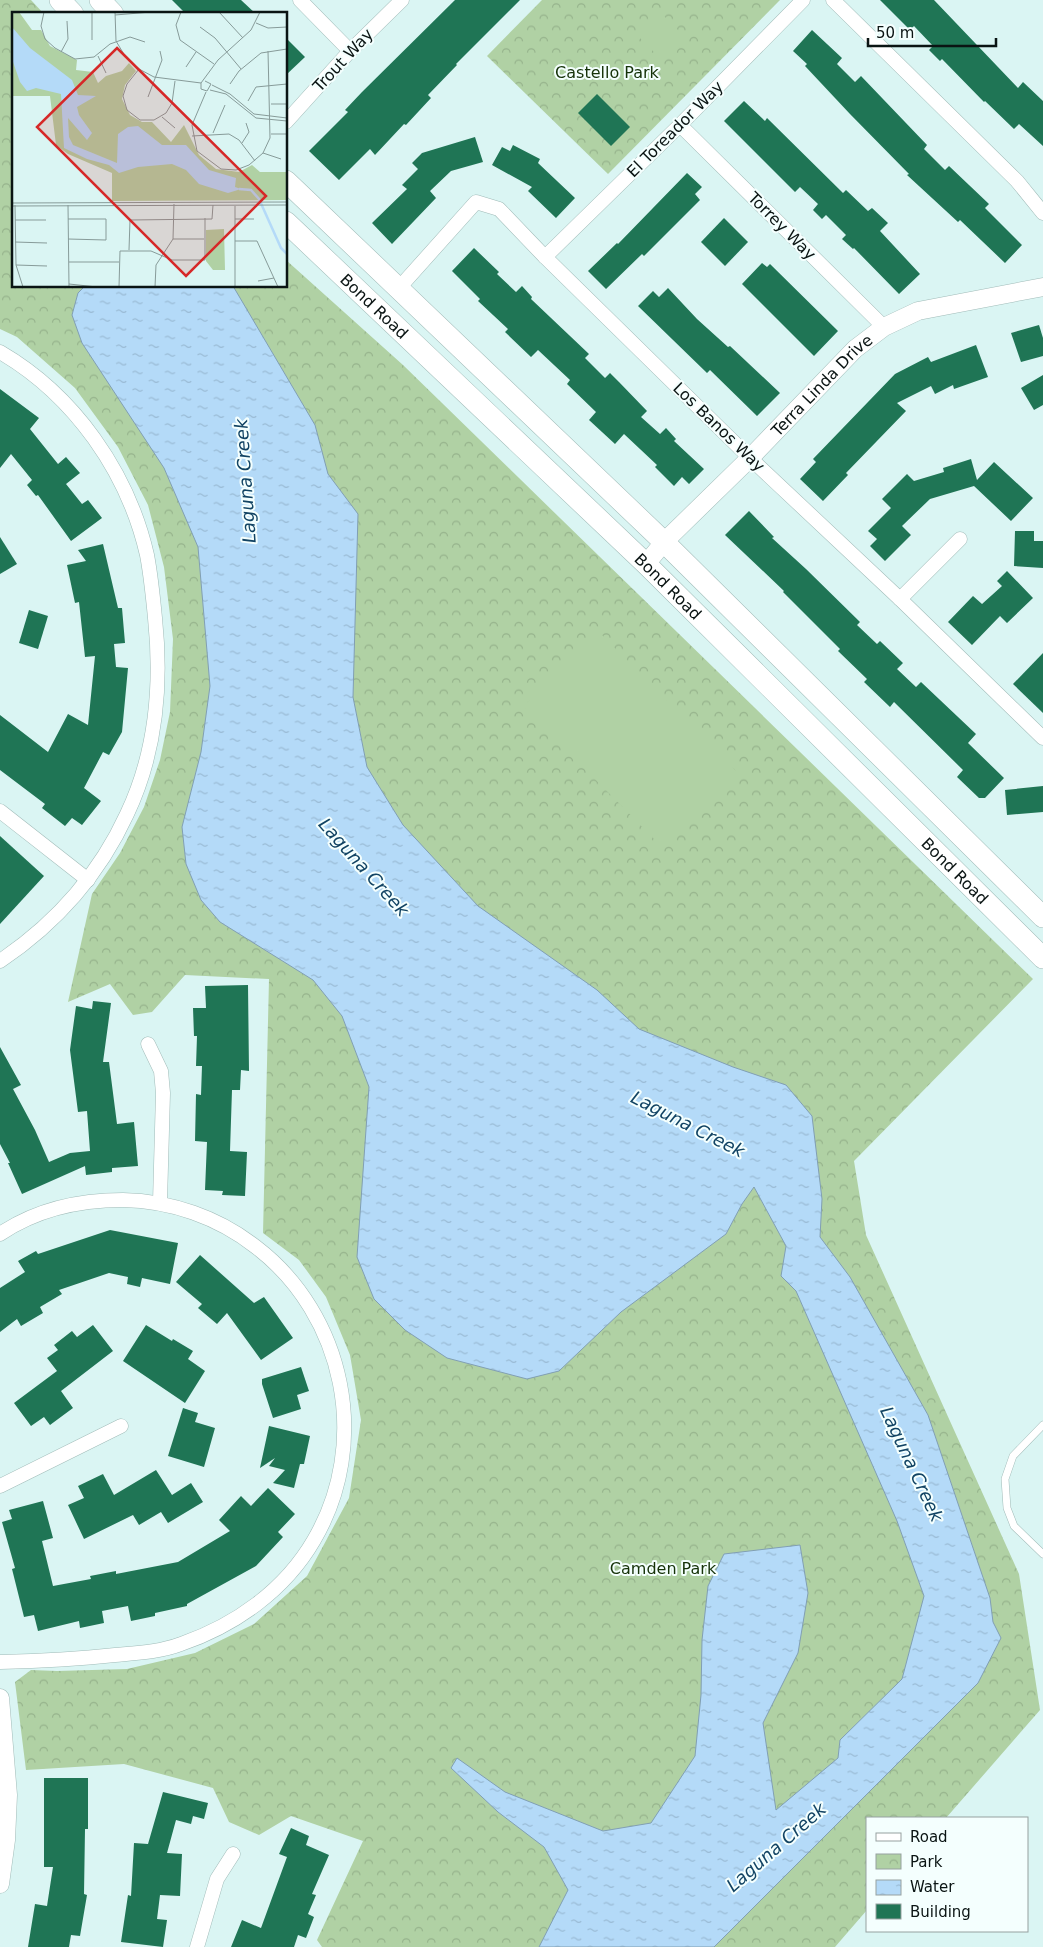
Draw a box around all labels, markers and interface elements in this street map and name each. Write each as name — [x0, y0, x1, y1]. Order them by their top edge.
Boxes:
inset map — [12, 12, 288, 288]
scale bar — [868, 15, 996, 47]
text: 50 m — [876, 24, 914, 42]
street label: Trout Way — [308, 25, 377, 96]
park label: Castello Park — [555, 63, 660, 82]
street label: El Toreador Way — [623, 77, 727, 181]
street label: Torrey Way — [744, 188, 820, 264]
street label: Bond Road — [337, 269, 412, 343]
street label: Terra Linda Drive — [766, 330, 876, 441]
street label: Los Banos Way — [669, 378, 769, 476]
water label: Laguna Creek — [230, 417, 260, 544]
street label: Bond Road — [631, 549, 706, 623]
water label: Laguna Creek — [315, 814, 415, 921]
street label: Bond Road — [918, 834, 992, 908]
water label: Laguna Creek — [628, 1086, 750, 1162]
water label: Laguna Creek — [876, 1403, 949, 1526]
park label: Camden Park — [610, 1559, 717, 1578]
water label: Laguna Creek — [722, 1797, 831, 1896]
legend — [866, 1817, 1028, 1932]
text: Road — [910, 1828, 948, 1846]
text: Park — [910, 1853, 943, 1871]
text: Water — [910, 1878, 955, 1896]
text: Building — [910, 1903, 971, 1921]

